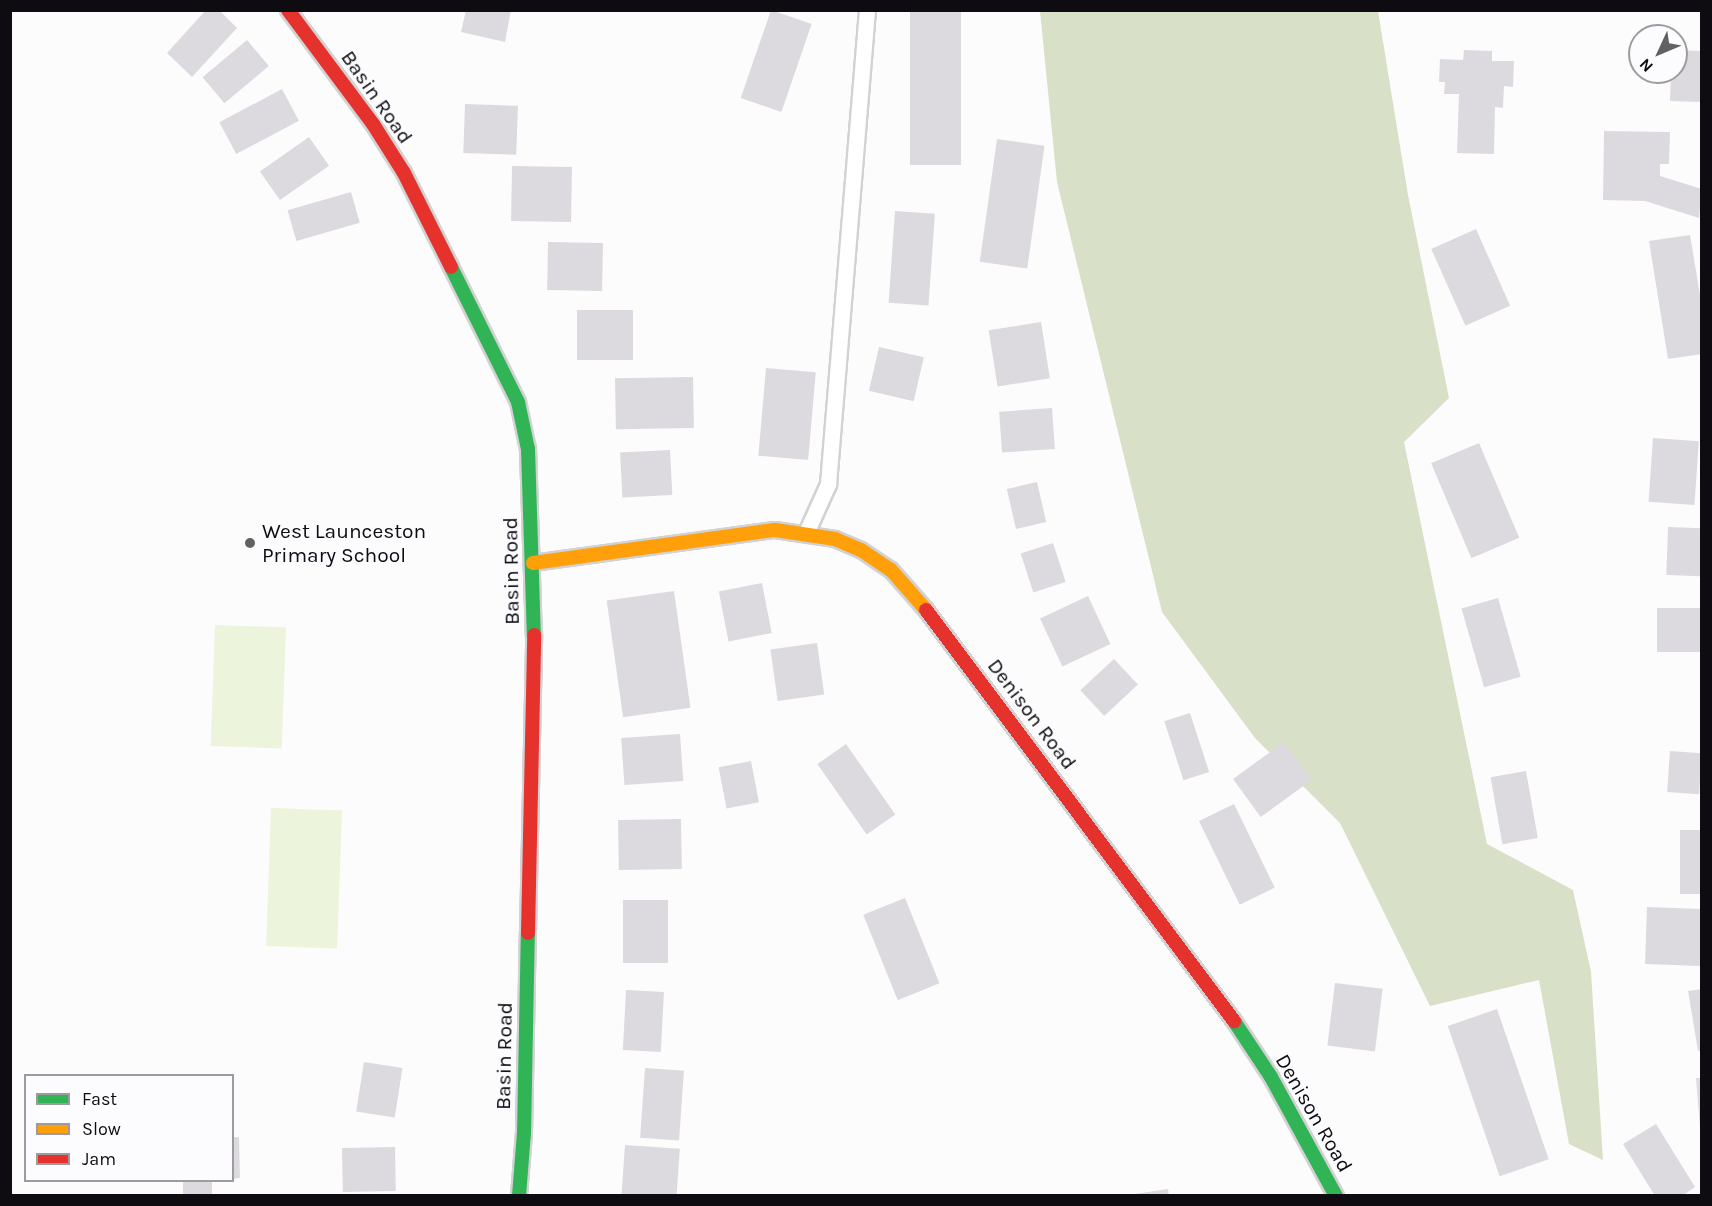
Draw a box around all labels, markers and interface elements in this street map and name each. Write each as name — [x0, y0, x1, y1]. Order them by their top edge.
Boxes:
north arrow — [1628, 24, 1688, 84]
street label: Basin Road — [336, 46, 418, 148]
text: N — [1635, 55, 1657, 76]
street label: Basin Road — [497, 517, 525, 625]
place label: West Launceston Primary School — [262, 518, 426, 568]
marker: West Launceston Primary School — [243, 536, 257, 550]
street label: Denison Road — [982, 654, 1082, 774]
street label: Basin Road — [490, 1002, 518, 1110]
street label: Denison Road — [1270, 1050, 1358, 1176]
legend — [24, 1074, 234, 1182]
text: Fast — [82, 1088, 117, 1110]
text: Slow — [82, 1118, 121, 1140]
text: Jam — [82, 1148, 116, 1170]

